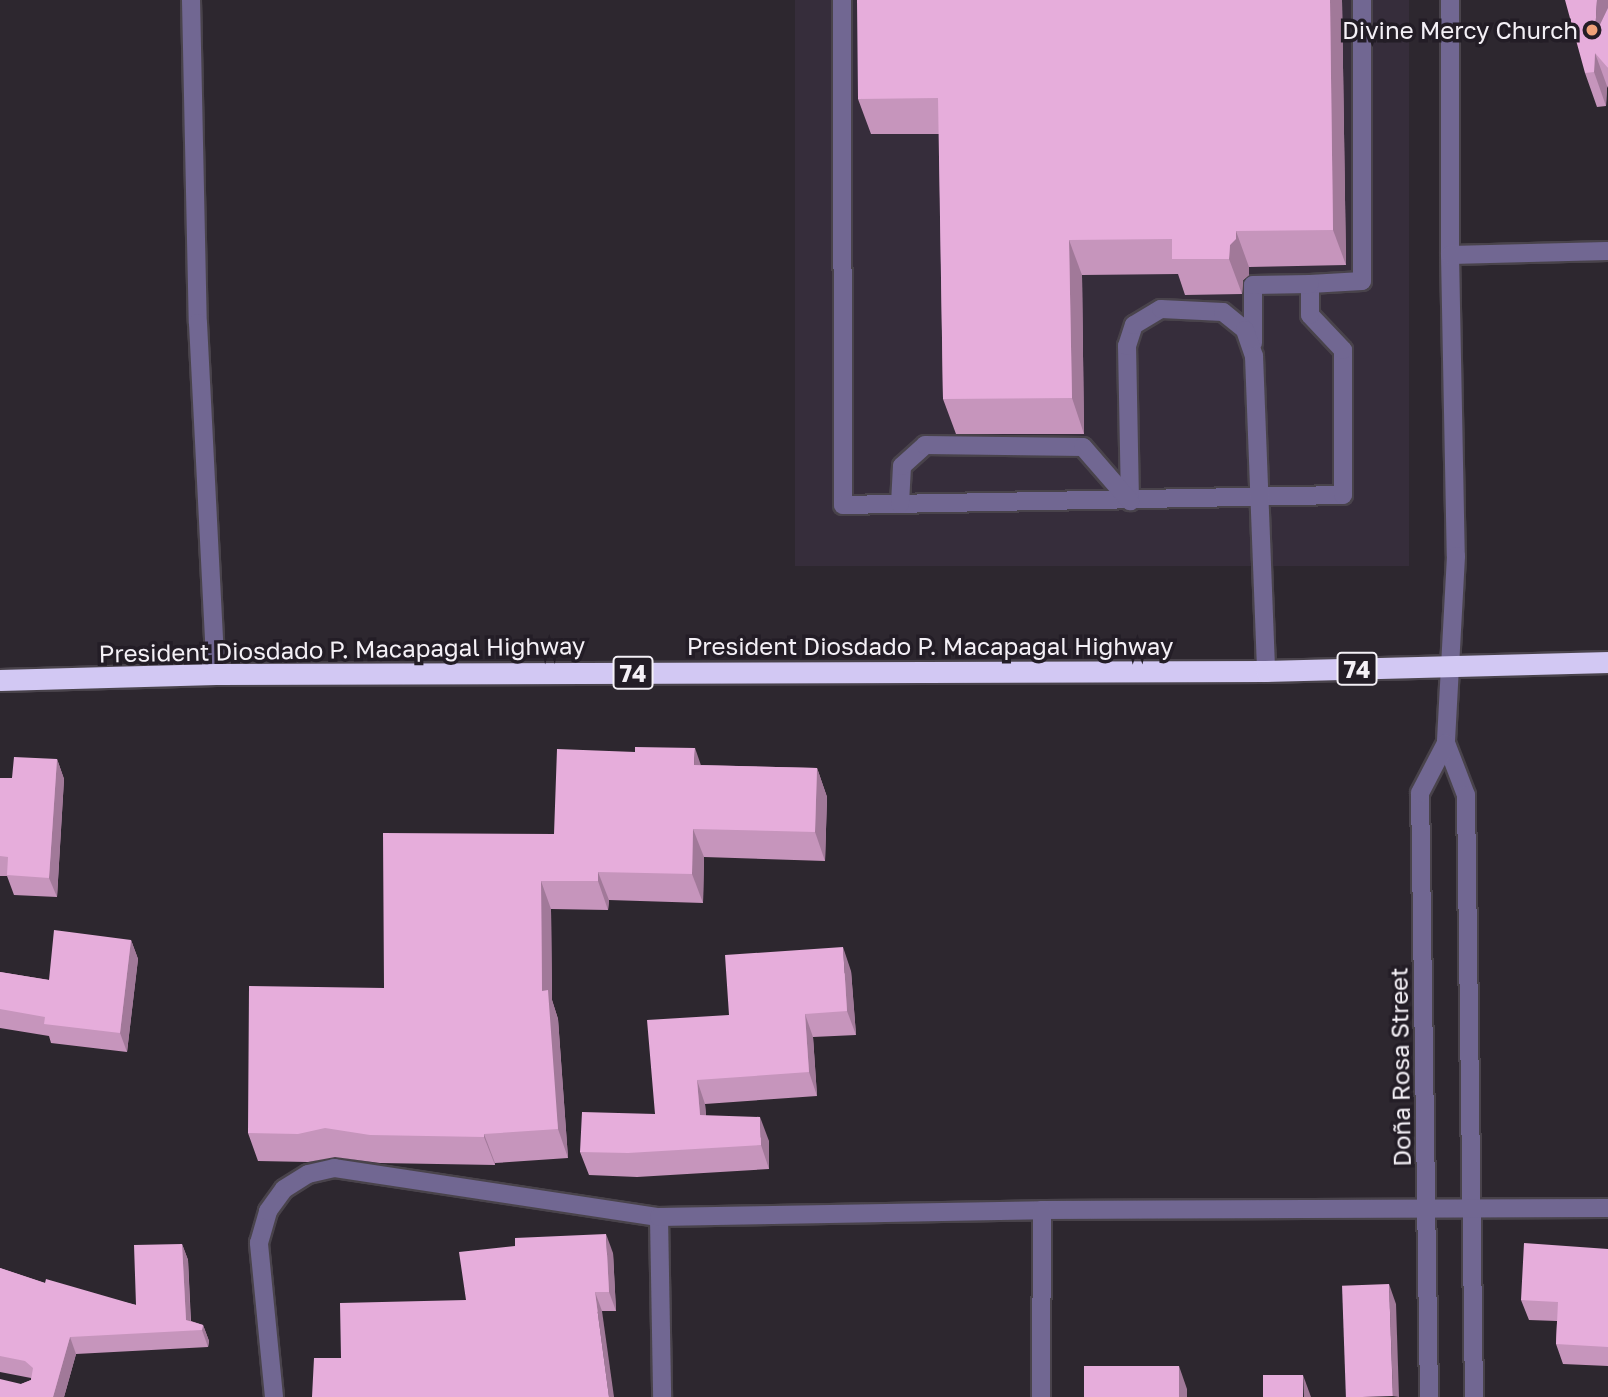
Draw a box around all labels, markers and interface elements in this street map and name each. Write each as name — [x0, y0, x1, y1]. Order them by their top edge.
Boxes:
place label: Divine Mercy Church — [1342, 16, 1578, 44]
marker: Divine Mercy Church — [1584, 22, 1600, 38]
street label: President Diosdado P. Macapagal Highway — [98, 630, 586, 668]
street label: President Diosdado P. Macapagal Highway — [687, 632, 1173, 660]
road number: 74 — [1336, 650, 1378, 688]
road number: 74 — [612, 653, 654, 692]
street label: Doña Rosa Street — [1384, 967, 1416, 1167]

